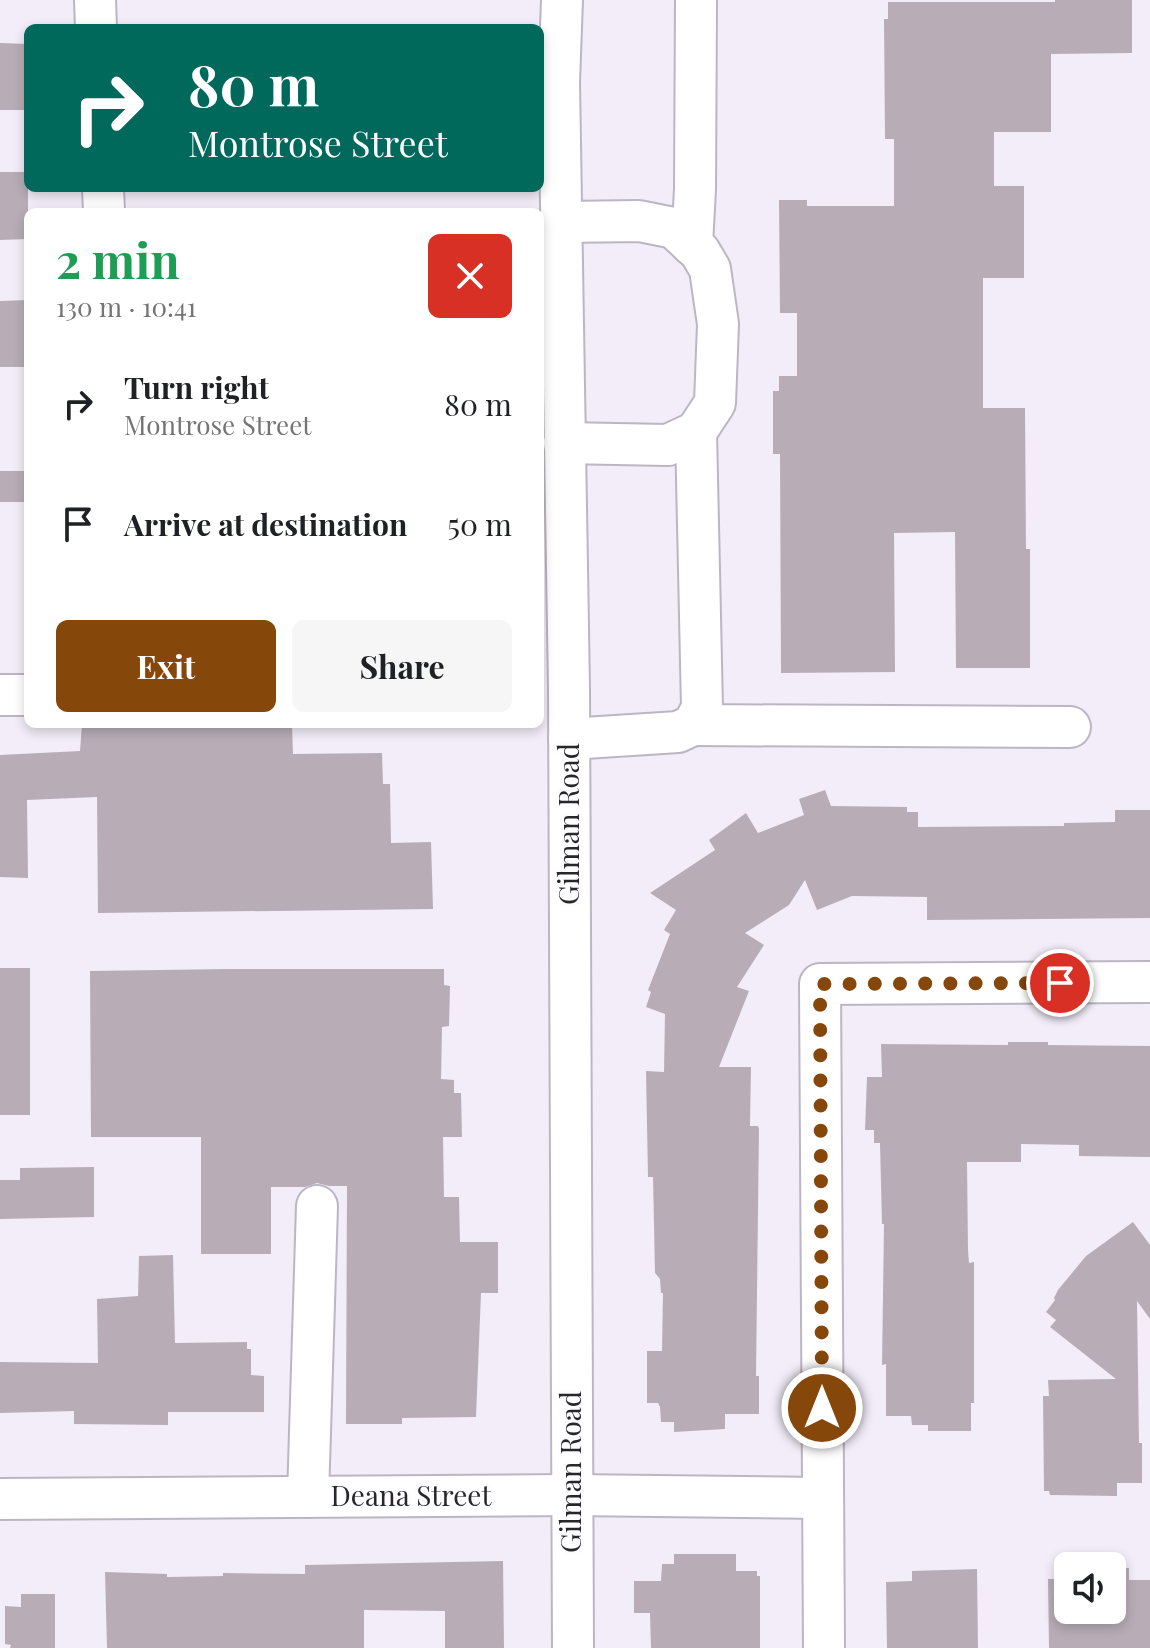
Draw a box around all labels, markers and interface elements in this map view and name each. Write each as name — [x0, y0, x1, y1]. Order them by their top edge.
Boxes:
text: 80 m — [188, 46, 319, 121]
icon: right — [56, 56, 160, 160]
text: Montrose Street — [188, 118, 448, 166]
text: 2 min — [56, 227, 180, 291]
button: close — [428, 234, 512, 318]
text: 130 m · 10:41 — [56, 289, 196, 324]
text: Turn right — [124, 367, 269, 407]
icon: right — [56, 382, 100, 426]
text: 80 m — [444, 384, 512, 424]
text: Montrose Street — [124, 407, 312, 442]
icon: arrive — [56, 502, 100, 546]
text: Arrive at destination — [124, 504, 407, 544]
text: 50 m — [447, 504, 512, 544]
button: Exit — [56, 620, 276, 712]
button: Share — [292, 620, 512, 712]
street label: Gilman Road — [549, 743, 586, 905]
pin — [1026, 949, 1094, 1017]
icon: arrive — [1038, 961, 1082, 1005]
position arrow — [780, 1366, 864, 1450]
street label: Gilman Road — [551, 1391, 588, 1553]
street label: Deana Street — [331, 1476, 492, 1513]
map controls — [1054, 1552, 1126, 1624]
button: sound — [1054, 1552, 1126, 1624]

